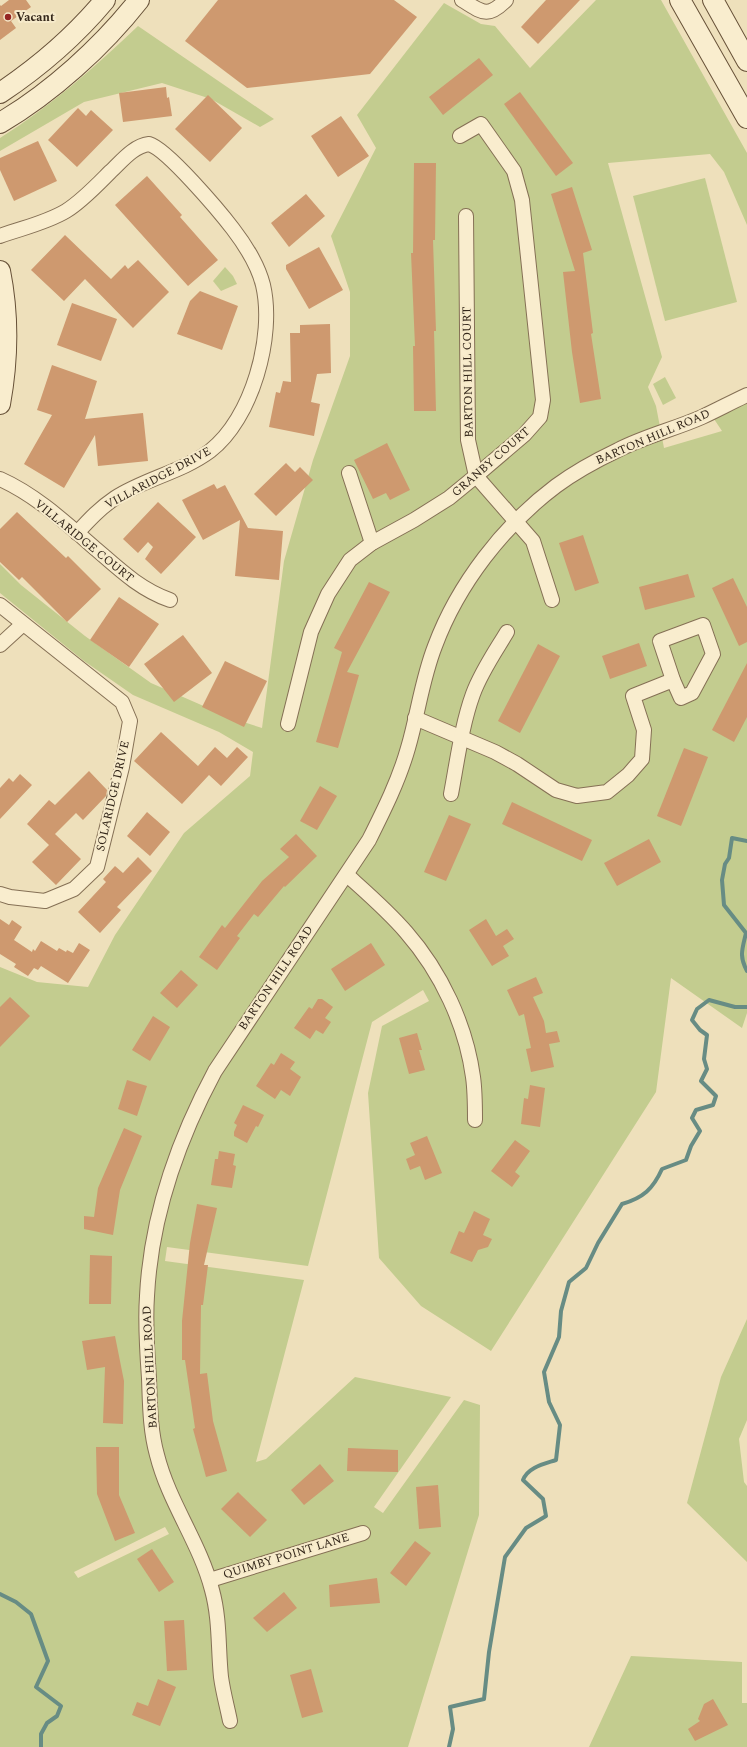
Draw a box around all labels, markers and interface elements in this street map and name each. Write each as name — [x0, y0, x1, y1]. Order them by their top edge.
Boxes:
place label: Vacant — [16, 8, 55, 27]
marker: Vacant — [3, 12, 13, 22]
street label: BARTON HILL COURT — [457, 306, 479, 438]
street label: BARTON HILL ROAD — [593, 404, 713, 470]
street label: GRANBY COURT — [448, 422, 534, 502]
street label: VILLARIDGE DRIVE — [101, 442, 215, 514]
street label: VILLARIDGE COURT — [30, 495, 138, 587]
street label: SOLARIDGE DRIVE — [91, 739, 135, 853]
street label: BARTON HILL ROAD — [234, 922, 318, 1034]
street label: BARTON HILL ROAD — [137, 1305, 163, 1429]
street label: QUIMBY POINT LANE — [221, 1528, 351, 1584]

